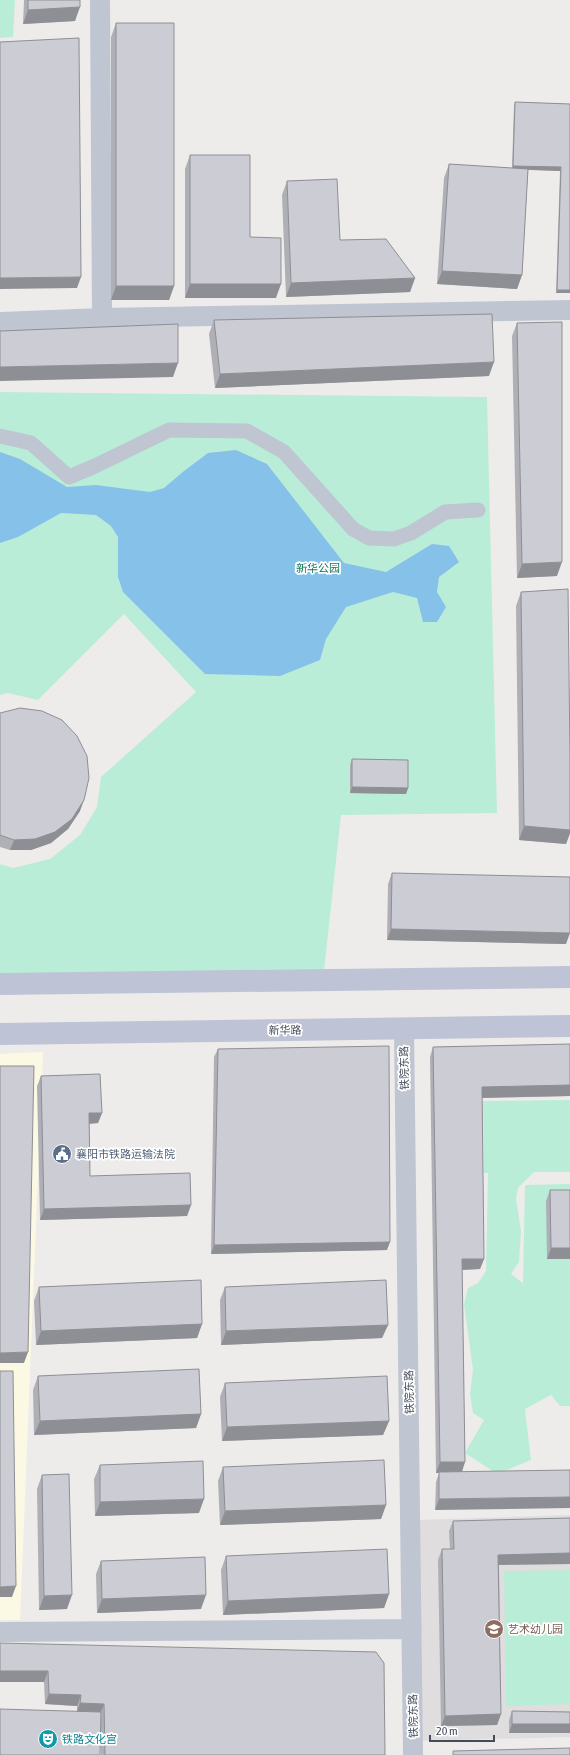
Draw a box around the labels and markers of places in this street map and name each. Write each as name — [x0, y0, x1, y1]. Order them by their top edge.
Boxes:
public building icon: 襄阳市铁路运输法院 — [51, 1143, 73, 1165]
place label: 襄阳市铁路运输法院 — [76, 1148, 175, 1160]
school or university icon: 艺术幼儿园 — [483, 1618, 505, 1640]
place label: 艺术幼儿园 — [508, 1623, 563, 1635]
theatre icon: 铁路文化宫 — [37, 1728, 59, 1750]
place label: 铁路文化宫 — [62, 1733, 117, 1745]

